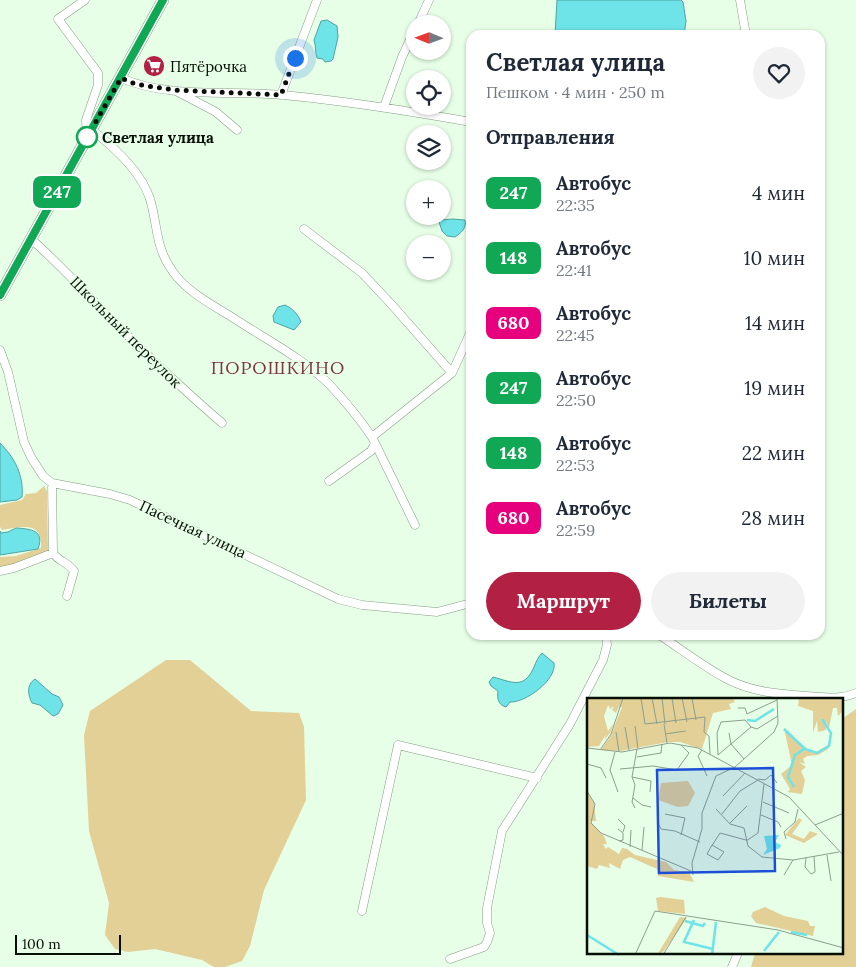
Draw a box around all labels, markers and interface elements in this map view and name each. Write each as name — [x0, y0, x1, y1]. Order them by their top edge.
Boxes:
north arrow — [406, 15, 451, 60]
map controls — [406, 15, 451, 280]
your location — [283, 46, 308, 71]
text: Светлая улица — [486, 47, 665, 78]
button: heart — [753, 47, 805, 99]
supermarket icon: Пятёрочка — [142, 54, 166, 78]
place label: Пятёрочка — [170, 57, 247, 76]
button: locate — [406, 70, 451, 115]
text: Пешком · 4 мин · 250 m — [486, 82, 665, 102]
button: layers — [406, 125, 451, 170]
text: Отправления — [486, 125, 615, 149]
marker: Светлая улица — [76, 126, 98, 148]
place label: Светлая улица — [102, 128, 214, 147]
text: Автобус — [556, 171, 631, 195]
line badge: 247 — [28, 176, 86, 208]
text: 247 — [43, 180, 71, 203]
button: + — [406, 180, 451, 225]
text: 247 — [500, 181, 527, 204]
text: 4 мин — [752, 181, 805, 205]
text: 22:35 — [556, 195, 595, 215]
button: − — [406, 235, 451, 280]
text: Автобус — [556, 236, 631, 260]
text: 148 — [500, 246, 527, 269]
text: 10 мин — [744, 246, 805, 270]
text: 22:41 — [556, 260, 592, 280]
street label: Школьный переулок — [66, 272, 186, 392]
text: Автобус — [556, 301, 631, 325]
text: 680 — [497, 311, 530, 334]
text: 14 мин — [745, 311, 805, 335]
text: 22:45 — [556, 325, 595, 345]
district label: ПОРОШКИНО — [211, 356, 345, 379]
text: Автобус — [556, 366, 631, 390]
text: 247 — [500, 376, 527, 399]
text: 19 мин — [744, 376, 805, 400]
text: 22:50 — [556, 390, 596, 410]
text: Автобус — [556, 431, 631, 455]
text: 148 — [500, 441, 527, 464]
text: 22 мин — [742, 441, 805, 465]
text: 22:53 — [556, 455, 595, 475]
street label: Пасечная улица — [137, 496, 250, 562]
text: Автобус — [556, 496, 631, 520]
text: 680 — [497, 506, 530, 529]
text: 28 мин — [741, 506, 805, 530]
text: 22:59 — [556, 520, 595, 540]
button: Маршрут — [486, 572, 641, 630]
button: Билеты — [651, 572, 805, 630]
inset map — [587, 698, 844, 954]
scale bar — [15, 932, 121, 955]
text: 100 m — [22, 935, 61, 953]

